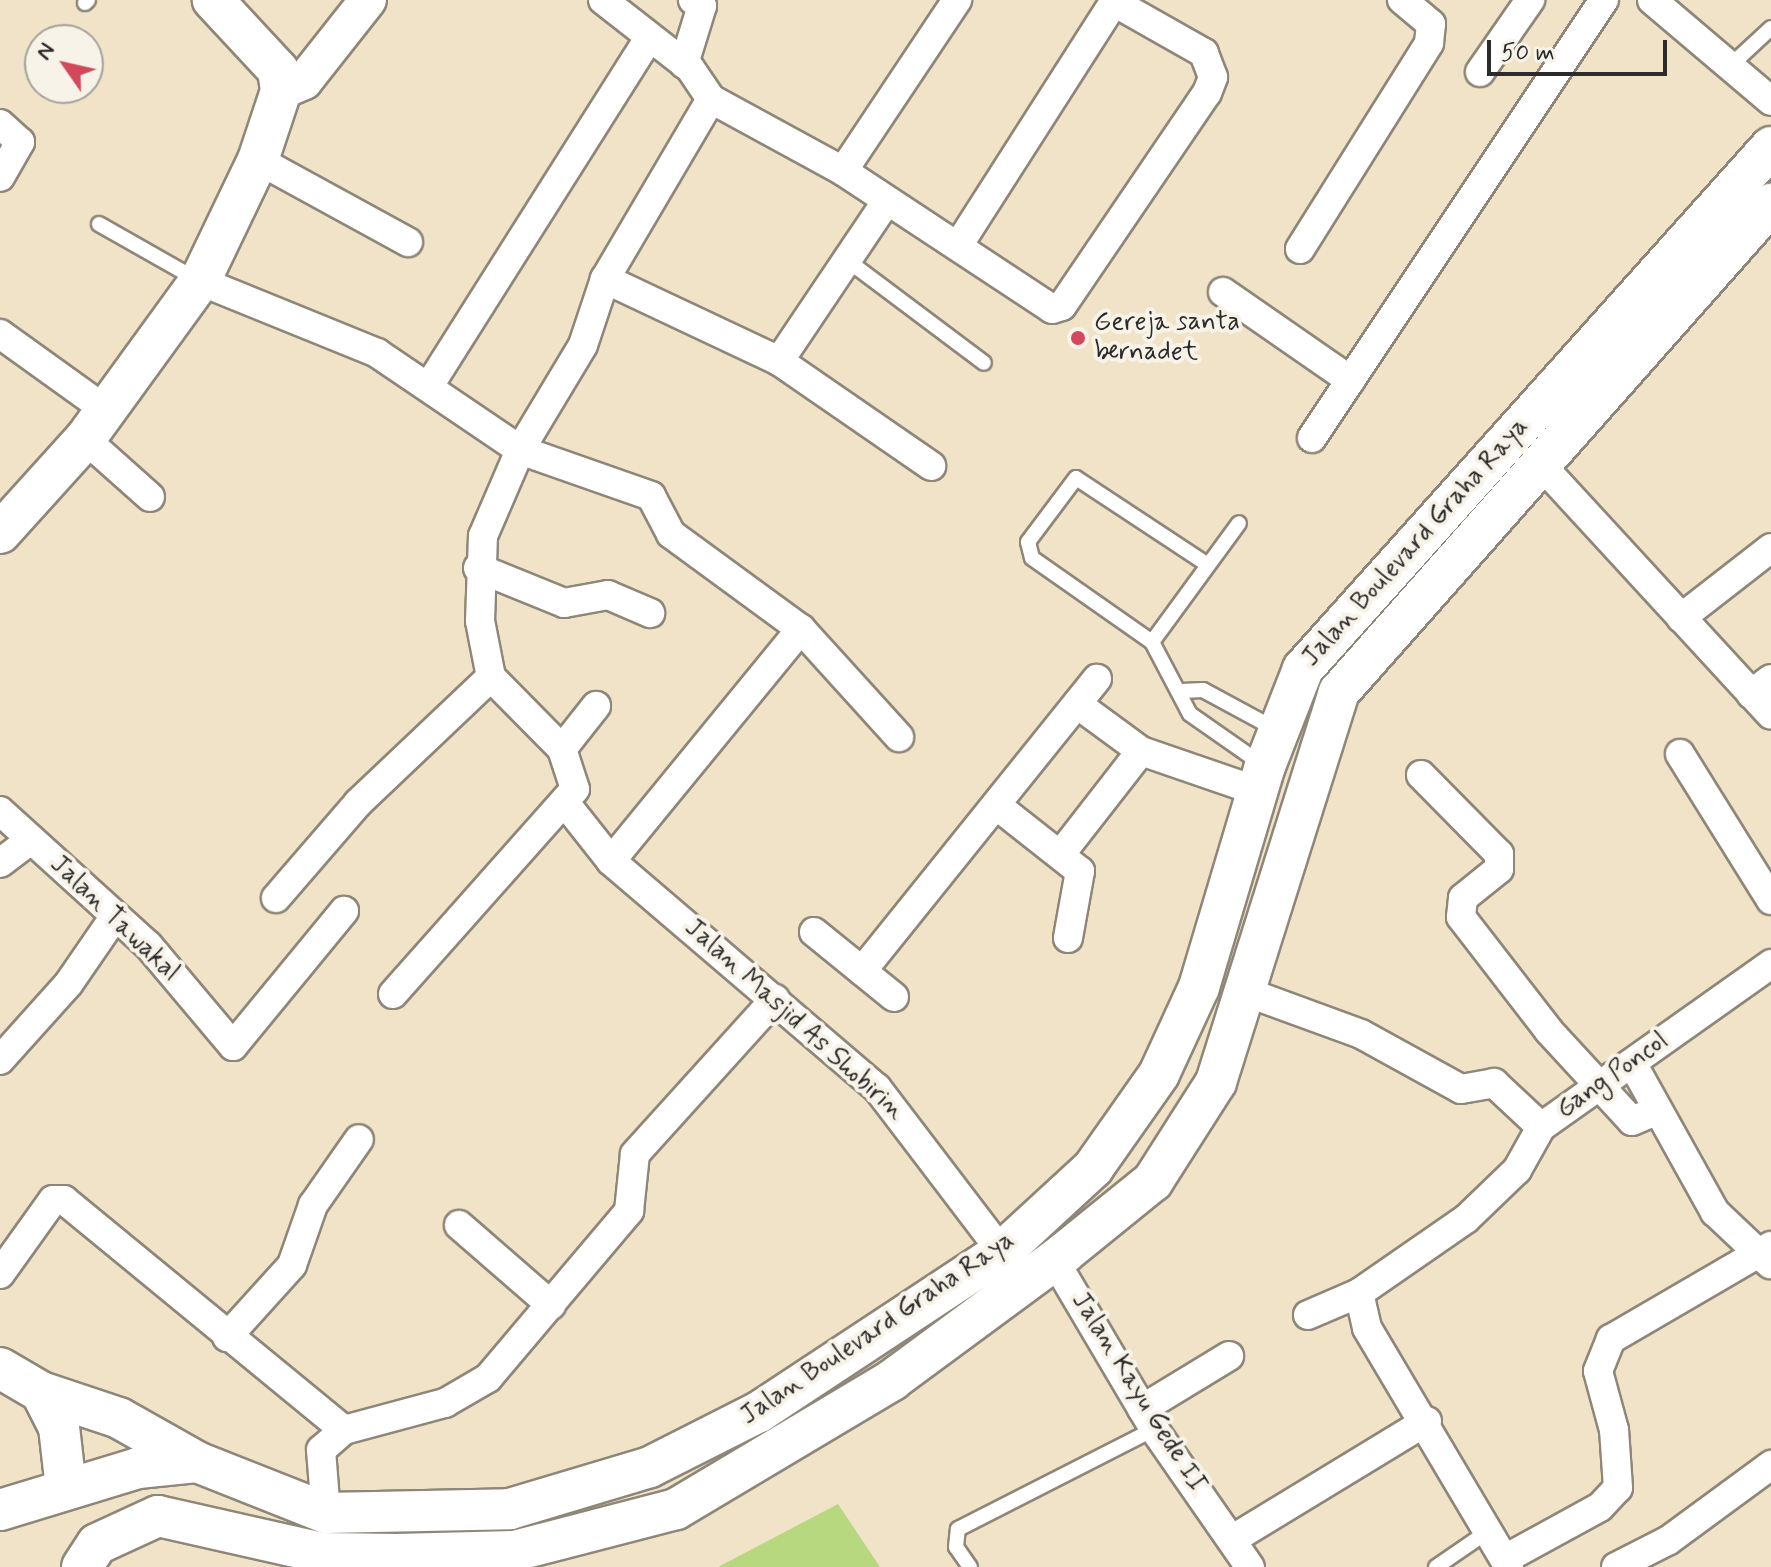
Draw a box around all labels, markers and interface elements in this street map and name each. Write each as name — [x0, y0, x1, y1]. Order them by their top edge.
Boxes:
north arrow — [24, 24, 104, 104]
scale bar — [1491, 24, 1671, 74]
text: N — [30, 38, 61, 66]
text: 50 m — [1501, 38, 1555, 69]
place label: Gereja santa bernadet — [1094, 307, 1240, 368]
marker: Gereja santa bernadet — [1069, 329, 1087, 347]
street label: Jalan Boulevard Graha Raya — [1300, 417, 1532, 669]
street label: Jalan Tawakal — [44, 851, 184, 987]
street label: Jalan Masjid As Shobirin — [678, 914, 910, 1126]
street label: Gang Poncol — [1551, 1026, 1675, 1126]
street label: Jalan Boulevard Graha Raya — [740, 1229, 1016, 1429]
street label: Jalan Kayu Gede II — [1065, 1289, 1211, 1497]

